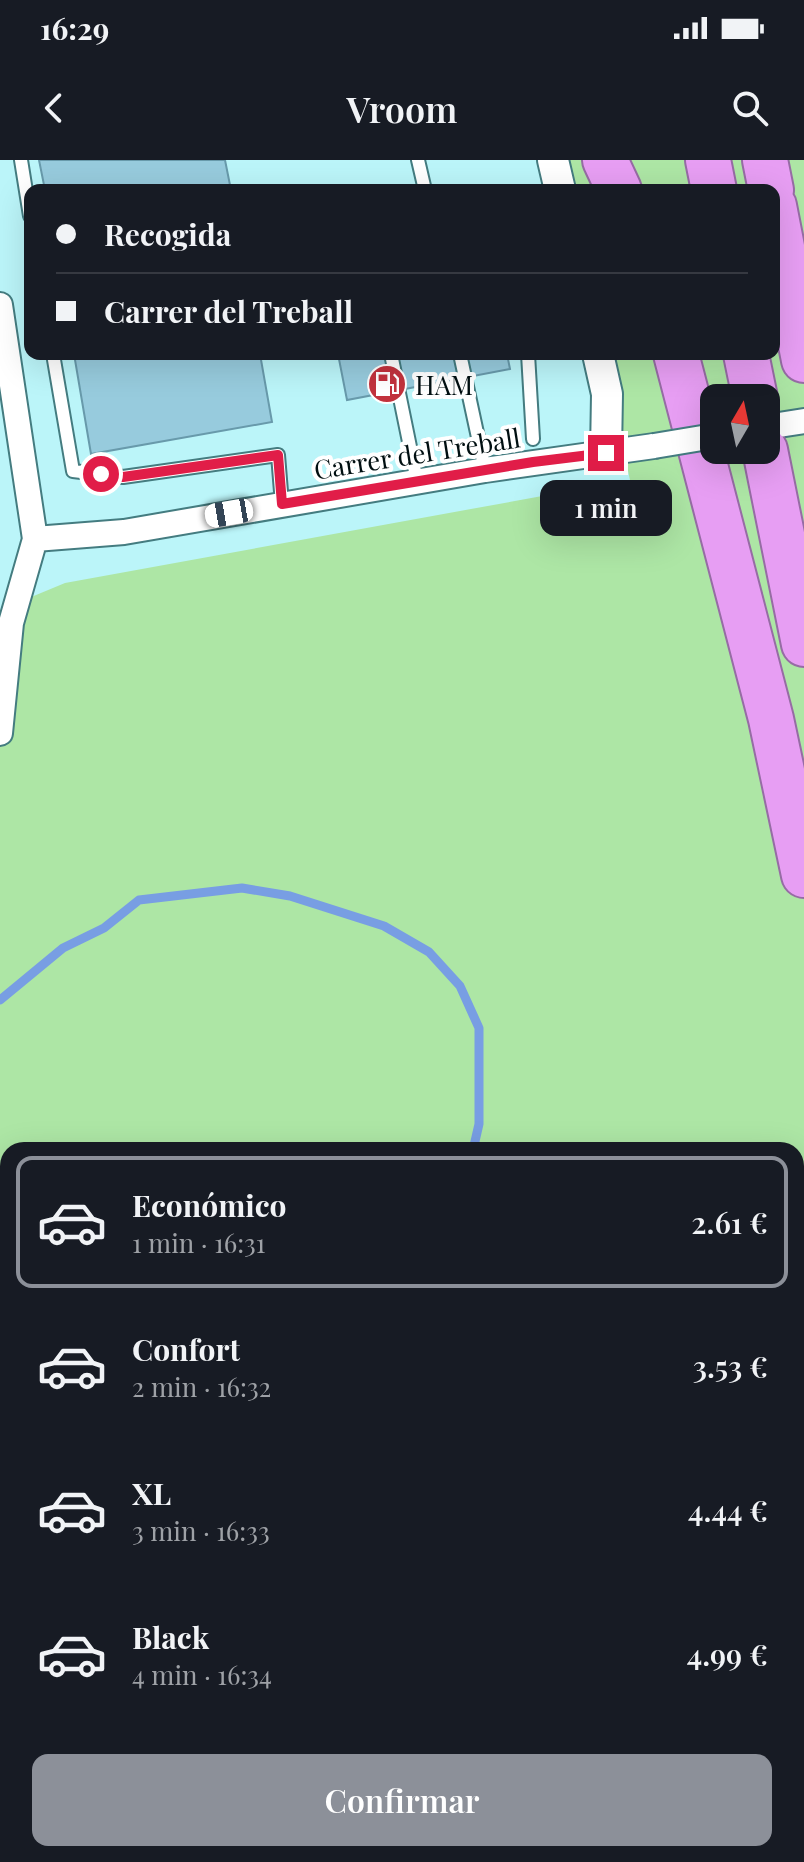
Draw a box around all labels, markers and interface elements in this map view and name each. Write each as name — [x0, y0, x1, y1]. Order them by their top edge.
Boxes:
text: 16:29 — [40, 8, 109, 48]
text: Vroom — [347, 84, 457, 132]
icon: back — [32, 86, 76, 130]
icon: search — [728, 86, 772, 130]
text: Recogida — [104, 214, 231, 254]
text: Carrer del Treball — [104, 291, 353, 331]
fuel station icon: HAM — [366, 363, 408, 405]
place label: HAM — [415, 367, 473, 402]
north arrow — [700, 384, 780, 464]
map controls — [700, 384, 780, 464]
street label: Carrer del Treball — [311, 419, 523, 487]
route end — [588, 435, 624, 471]
route start — [83, 456, 119, 492]
callout: 1 min — [540, 481, 672, 537]
text: 1 min — [574, 490, 638, 525]
car — [203, 497, 255, 529]
text: Económico — [132, 1185, 287, 1225]
icon: car — [36, 1186, 108, 1258]
text: 2.61 € — [691, 1202, 768, 1242]
text: 1 min · 16:31 — [132, 1225, 265, 1260]
text: Confort — [132, 1329, 240, 1369]
icon: car — [36, 1330, 108, 1402]
text: 3.53 € — [693, 1346, 768, 1386]
text: 2 min · 16:32 — [132, 1369, 271, 1404]
text: XL — [132, 1473, 171, 1513]
icon: car — [36, 1474, 108, 1546]
text: 4.44 € — [688, 1490, 768, 1530]
text: 3 min · 16:33 — [132, 1513, 270, 1548]
text: Black — [132, 1617, 209, 1657]
icon: car — [36, 1618, 108, 1690]
text: 4.99 € — [687, 1634, 768, 1674]
text: 4 min · 16:34 — [132, 1657, 272, 1692]
button: Confirmar — [32, 1754, 772, 1846]

